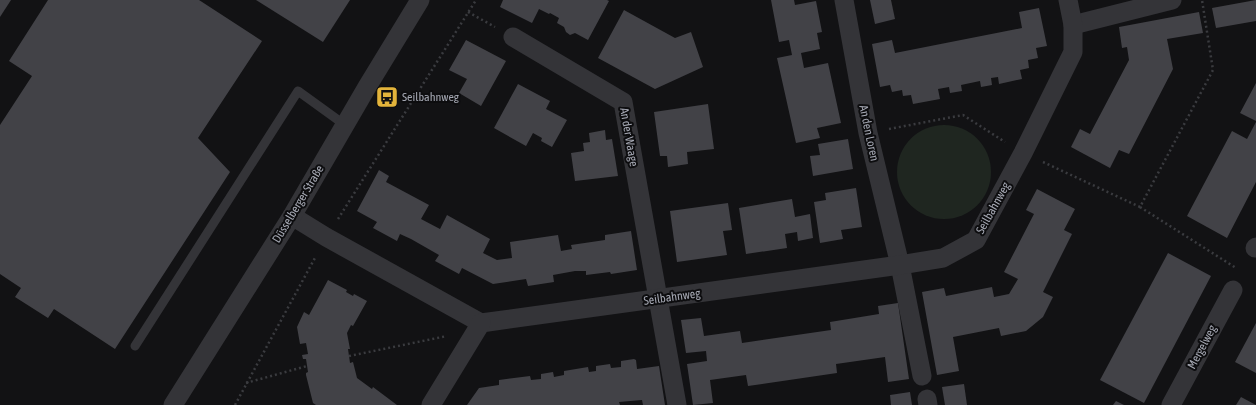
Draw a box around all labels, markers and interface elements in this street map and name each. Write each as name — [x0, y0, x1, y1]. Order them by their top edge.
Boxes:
bus stop icon: Seilbahnweg — [374, 84, 400, 110]
place label: Seilbahnweg — [402, 90, 460, 104]
street label: An den Loren — [856, 104, 882, 162]
street label: An der Waage — [617, 106, 641, 168]
street label: Düsselberger Straße — [269, 163, 327, 245]
street label: Seilbahnweg — [973, 179, 1013, 236]
street label: Seilbahnweg — [643, 286, 702, 308]
street label: Mergelweg — [1185, 322, 1220, 371]

